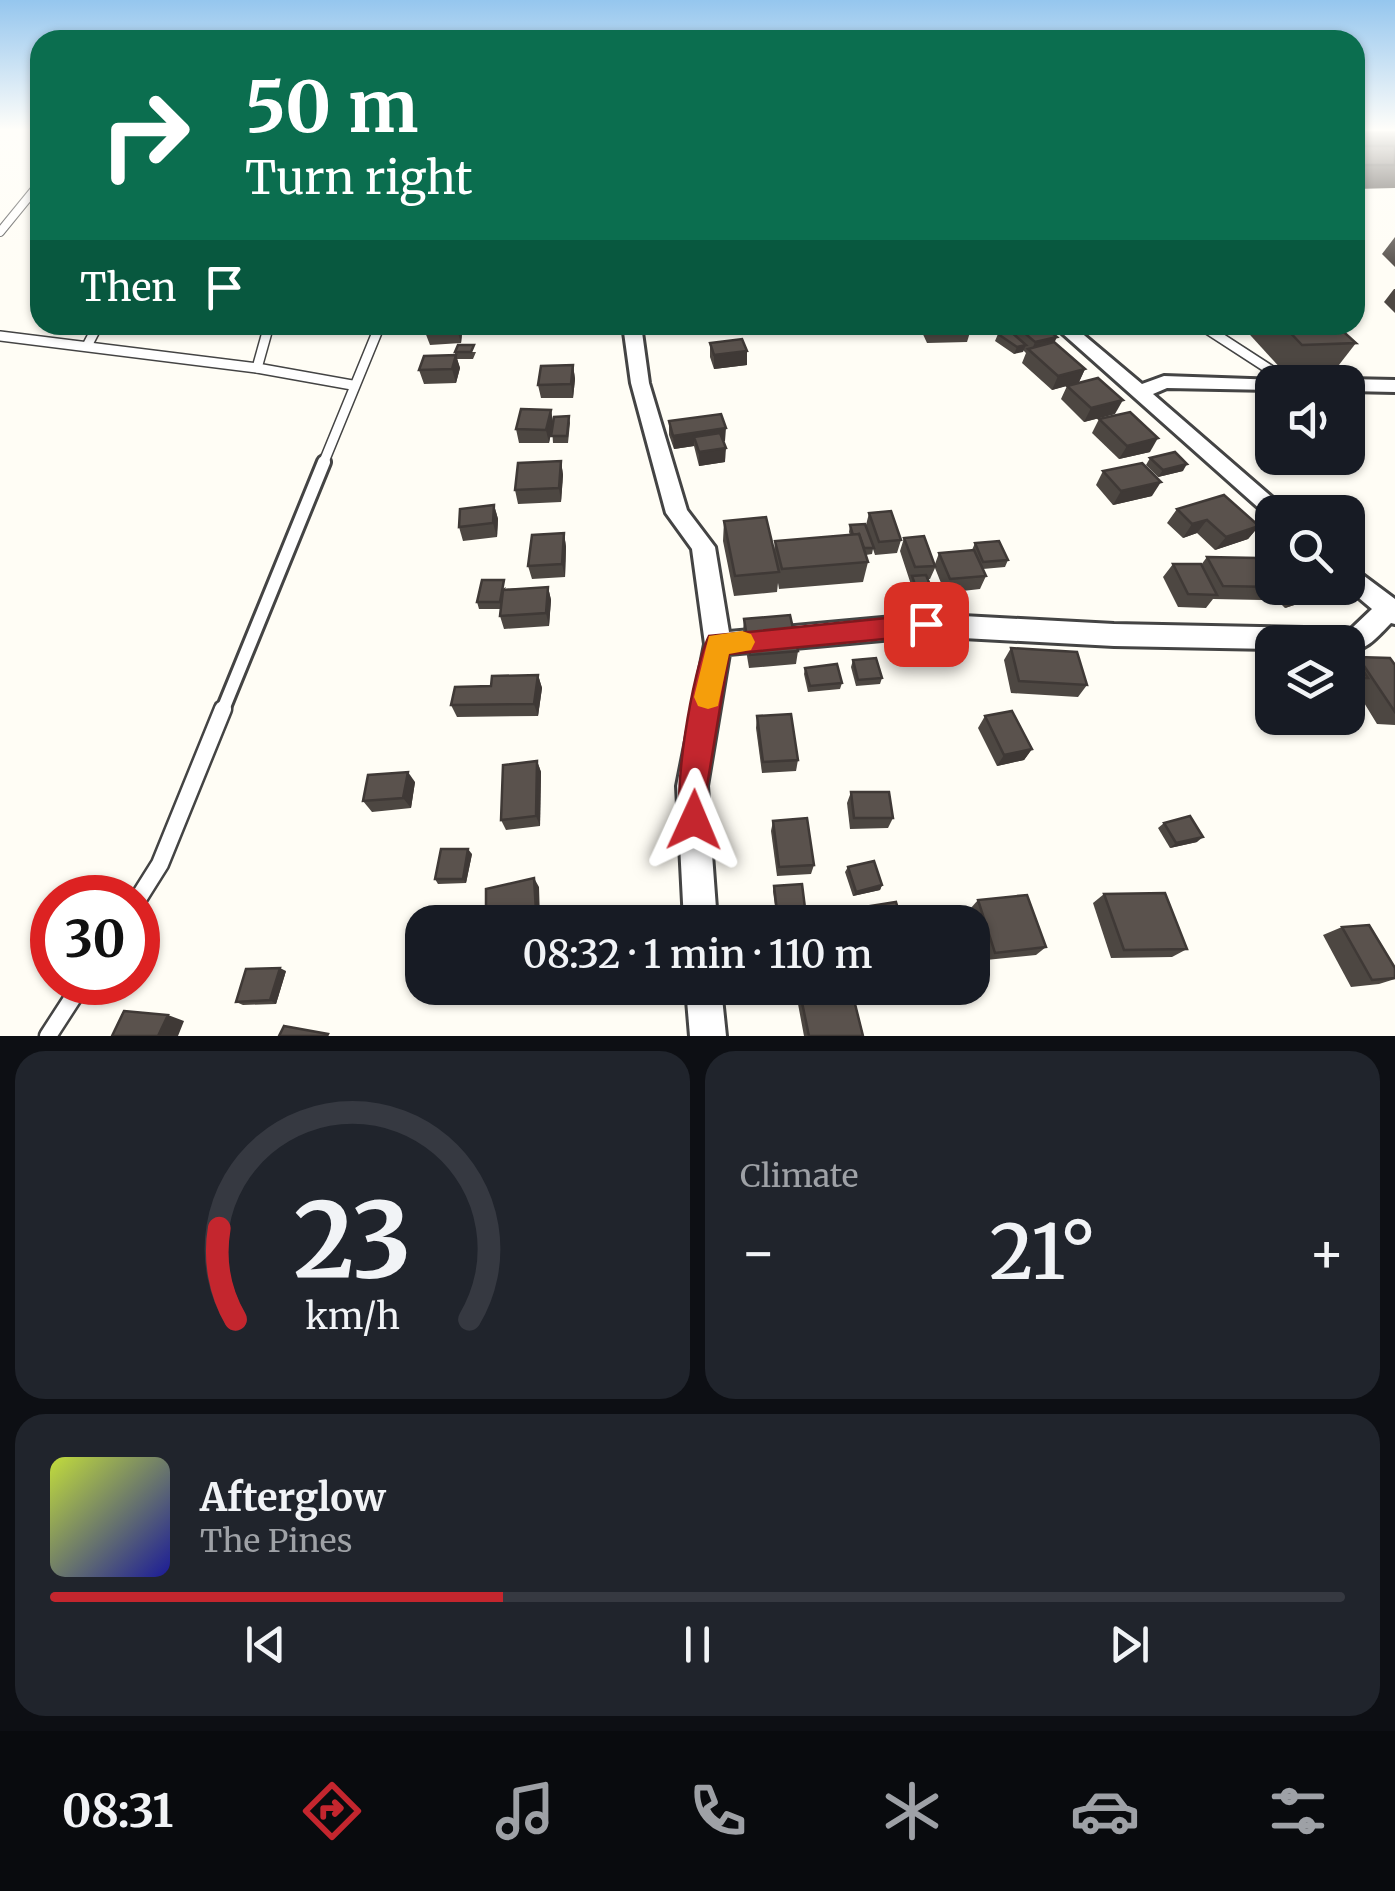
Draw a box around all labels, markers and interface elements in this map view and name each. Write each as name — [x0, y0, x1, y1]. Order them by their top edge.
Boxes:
text: 50 m — [245, 63, 418, 151]
icon: right — [80, 70, 210, 200]
text: Turn right — [245, 150, 473, 206]
icon: arrive — [197, 260, 252, 315]
text: Then — [80, 264, 177, 311]
map controls — [1255, 365, 1365, 735]
button: sound — [1255, 365, 1365, 475]
button: search — [1255, 495, 1365, 605]
pin — [884, 582, 969, 667]
icon: arrive — [899, 597, 954, 652]
button: layers — [1255, 625, 1365, 735]
position arrow — [642, 768, 746, 872]
speed limit sign: 30 — [30, 875, 160, 1005]
text: 08:32 · 1 min · 110 m — [523, 931, 872, 978]
text: Climate — [740, 1156, 858, 1196]
text: 23 — [293, 1175, 412, 1305]
text: 21° — [989, 1205, 1096, 1299]
text: − — [740, 1218, 777, 1287]
text: + — [1308, 1218, 1345, 1287]
text: km/h — [305, 1294, 400, 1339]
text: Afterglow — [200, 1474, 386, 1521]
text: The Pines — [200, 1521, 352, 1561]
icon: previous — [238, 1617, 293, 1672]
icon: pause — [670, 1617, 725, 1672]
icon: next — [1102, 1617, 1157, 1672]
icon: directions — [297, 1776, 367, 1846]
icon: music — [490, 1776, 560, 1846]
icon: phone — [683, 1776, 753, 1846]
icon: climate — [877, 1776, 947, 1846]
icon: car — [1070, 1776, 1140, 1846]
icon: filters — [1263, 1776, 1333, 1846]
text: 08:31 — [62, 1783, 173, 1839]

